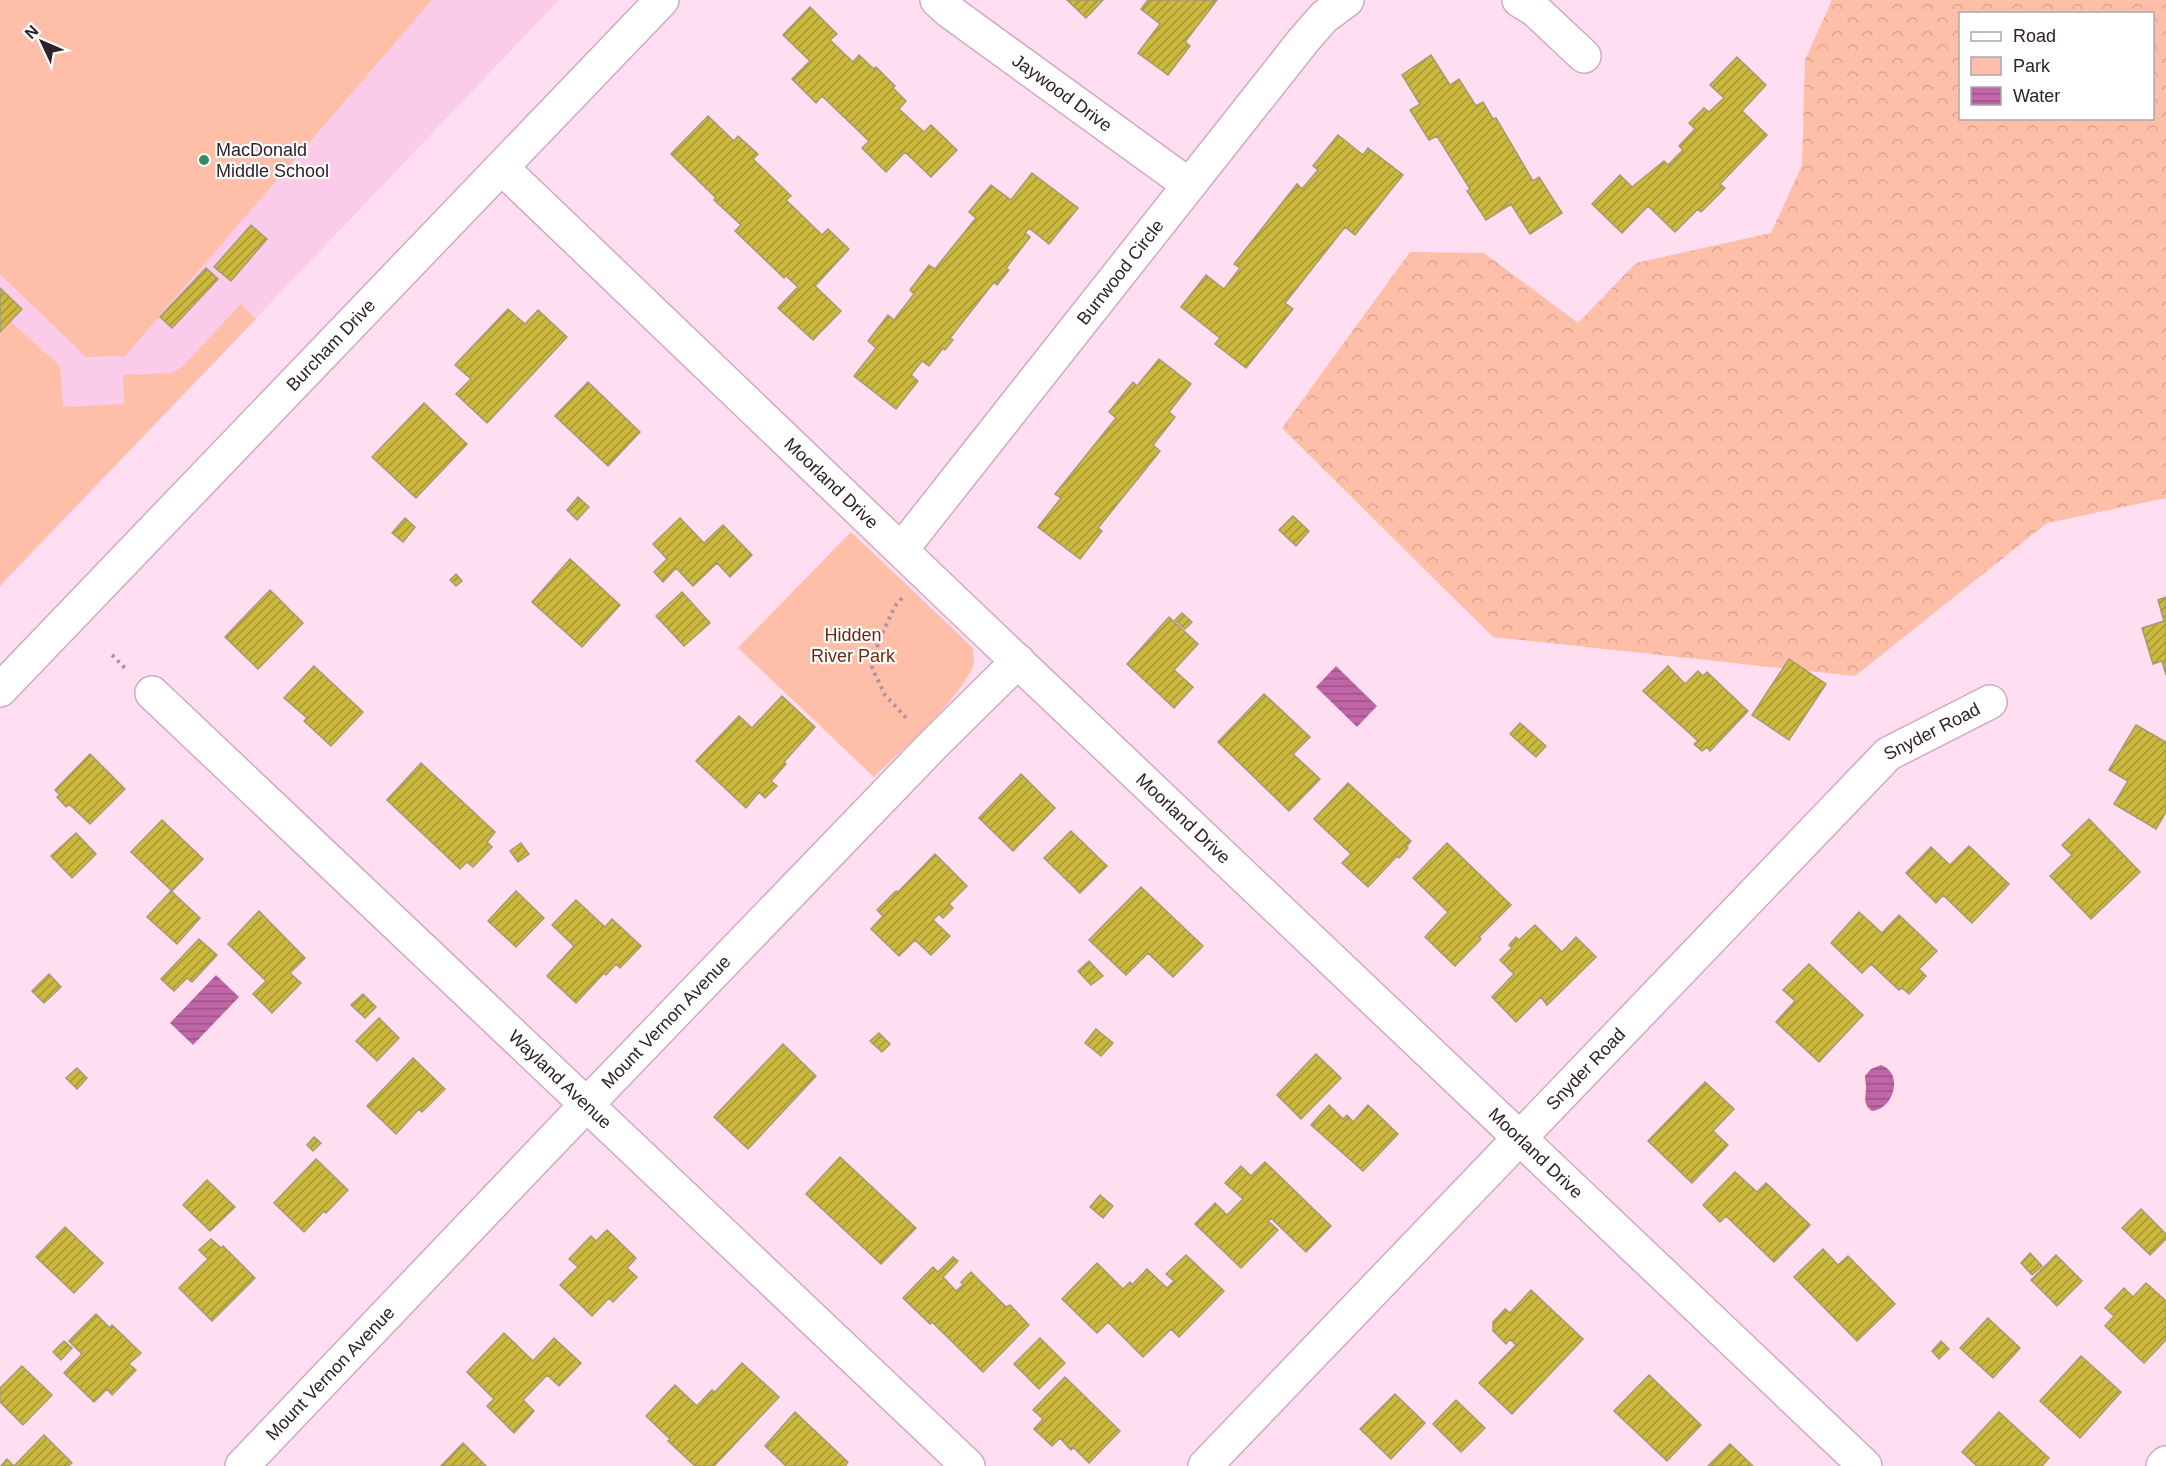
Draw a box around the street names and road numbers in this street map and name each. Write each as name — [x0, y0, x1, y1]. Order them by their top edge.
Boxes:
street label: Jaywood Drive — [1008, 50, 1116, 136]
street label: Burrwood Circle — [1073, 216, 1168, 329]
street label: Burcham Drive — [282, 295, 379, 395]
street label: Moorland Drive — [780, 434, 882, 533]
street label: Snyder Road — [1881, 699, 1983, 764]
street label: Moorland Drive — [1132, 769, 1234, 868]
street label: Mount Vernon Avenue — [597, 951, 735, 1093]
street label: Snyder Road — [1542, 1024, 1629, 1114]
street label: Wayland Avenue — [504, 1026, 616, 1133]
street label: Moorland Drive — [1484, 1104, 1587, 1203]
street label: Mount Vernon Avenue — [262, 1302, 399, 1444]

